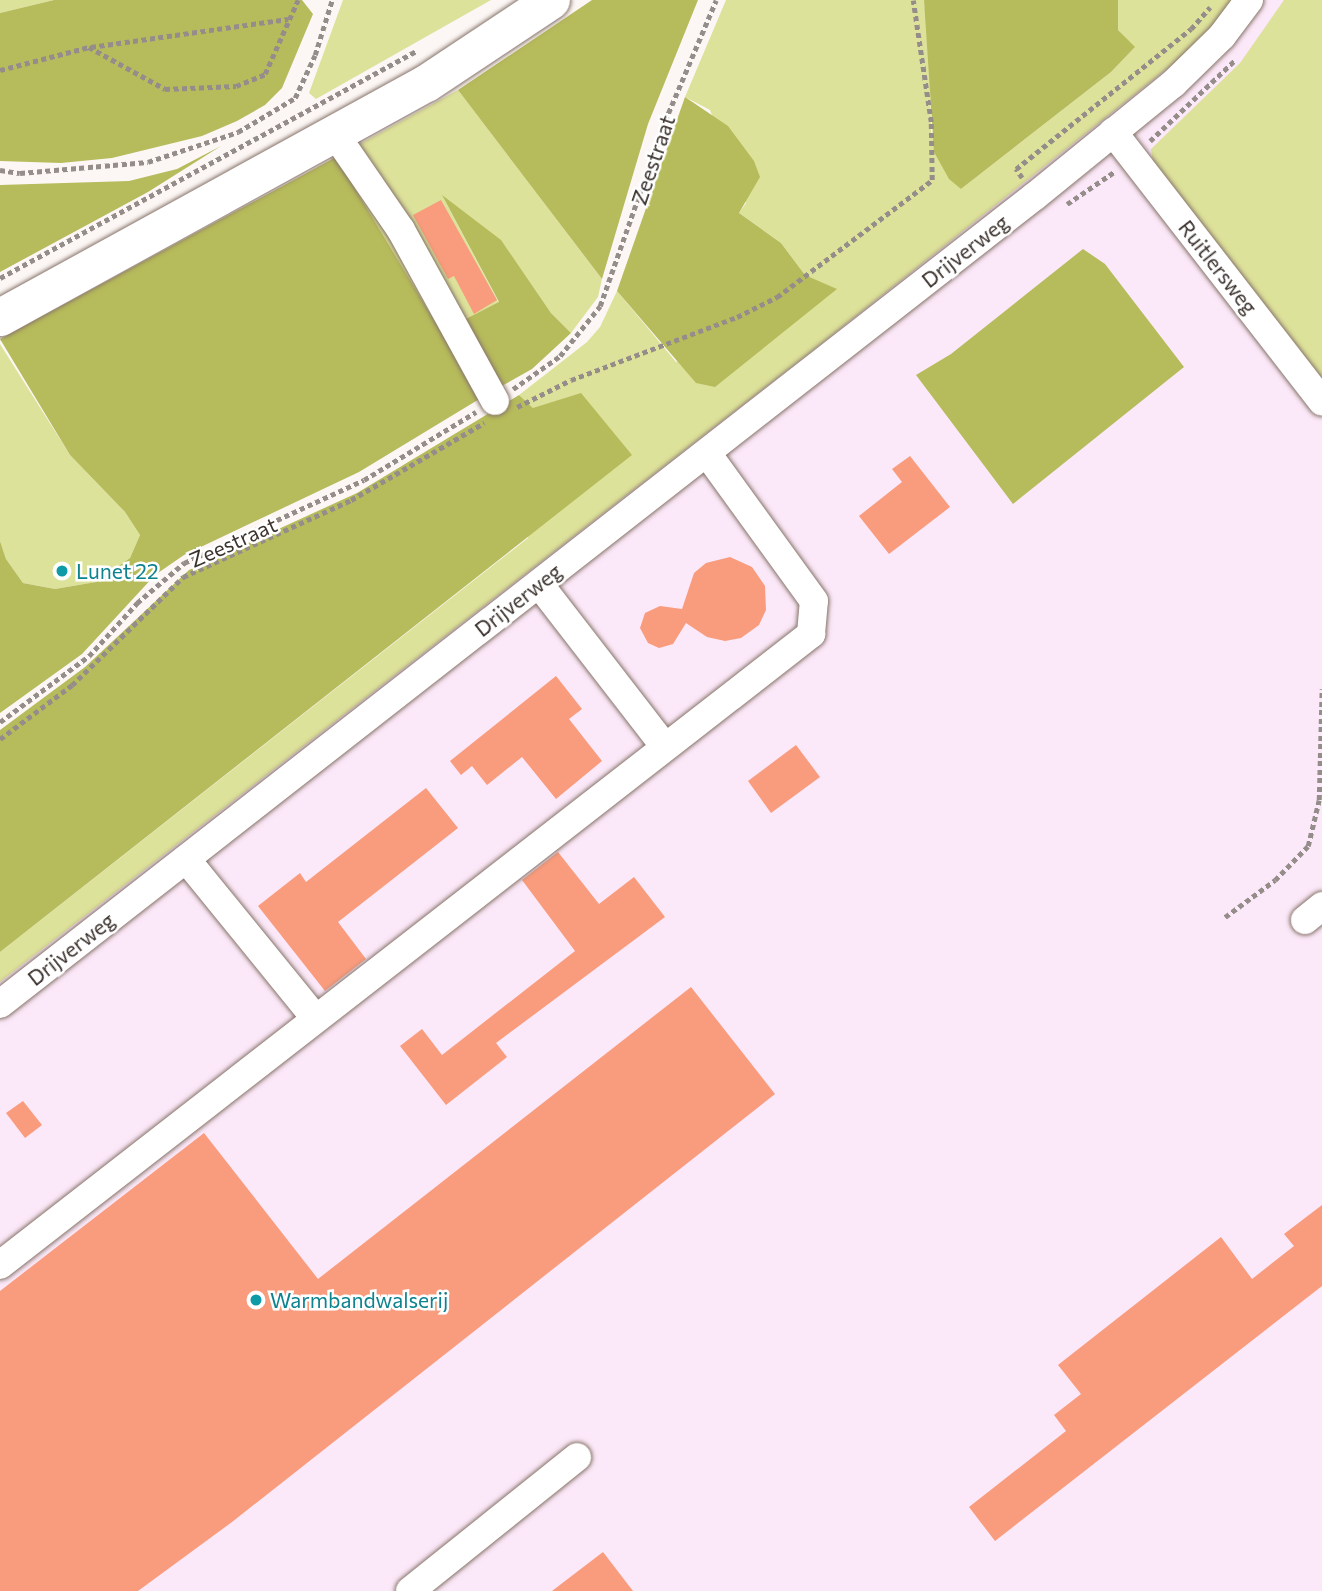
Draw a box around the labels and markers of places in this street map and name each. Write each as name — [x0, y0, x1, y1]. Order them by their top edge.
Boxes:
place label: Lunet 22 — [76, 558, 159, 584]
marker: Lunet 22 — [54, 563, 70, 579]
place label: Warmbandwalserij — [270, 1287, 448, 1313]
marker: Warmbandwalserij — [248, 1292, 264, 1308]

